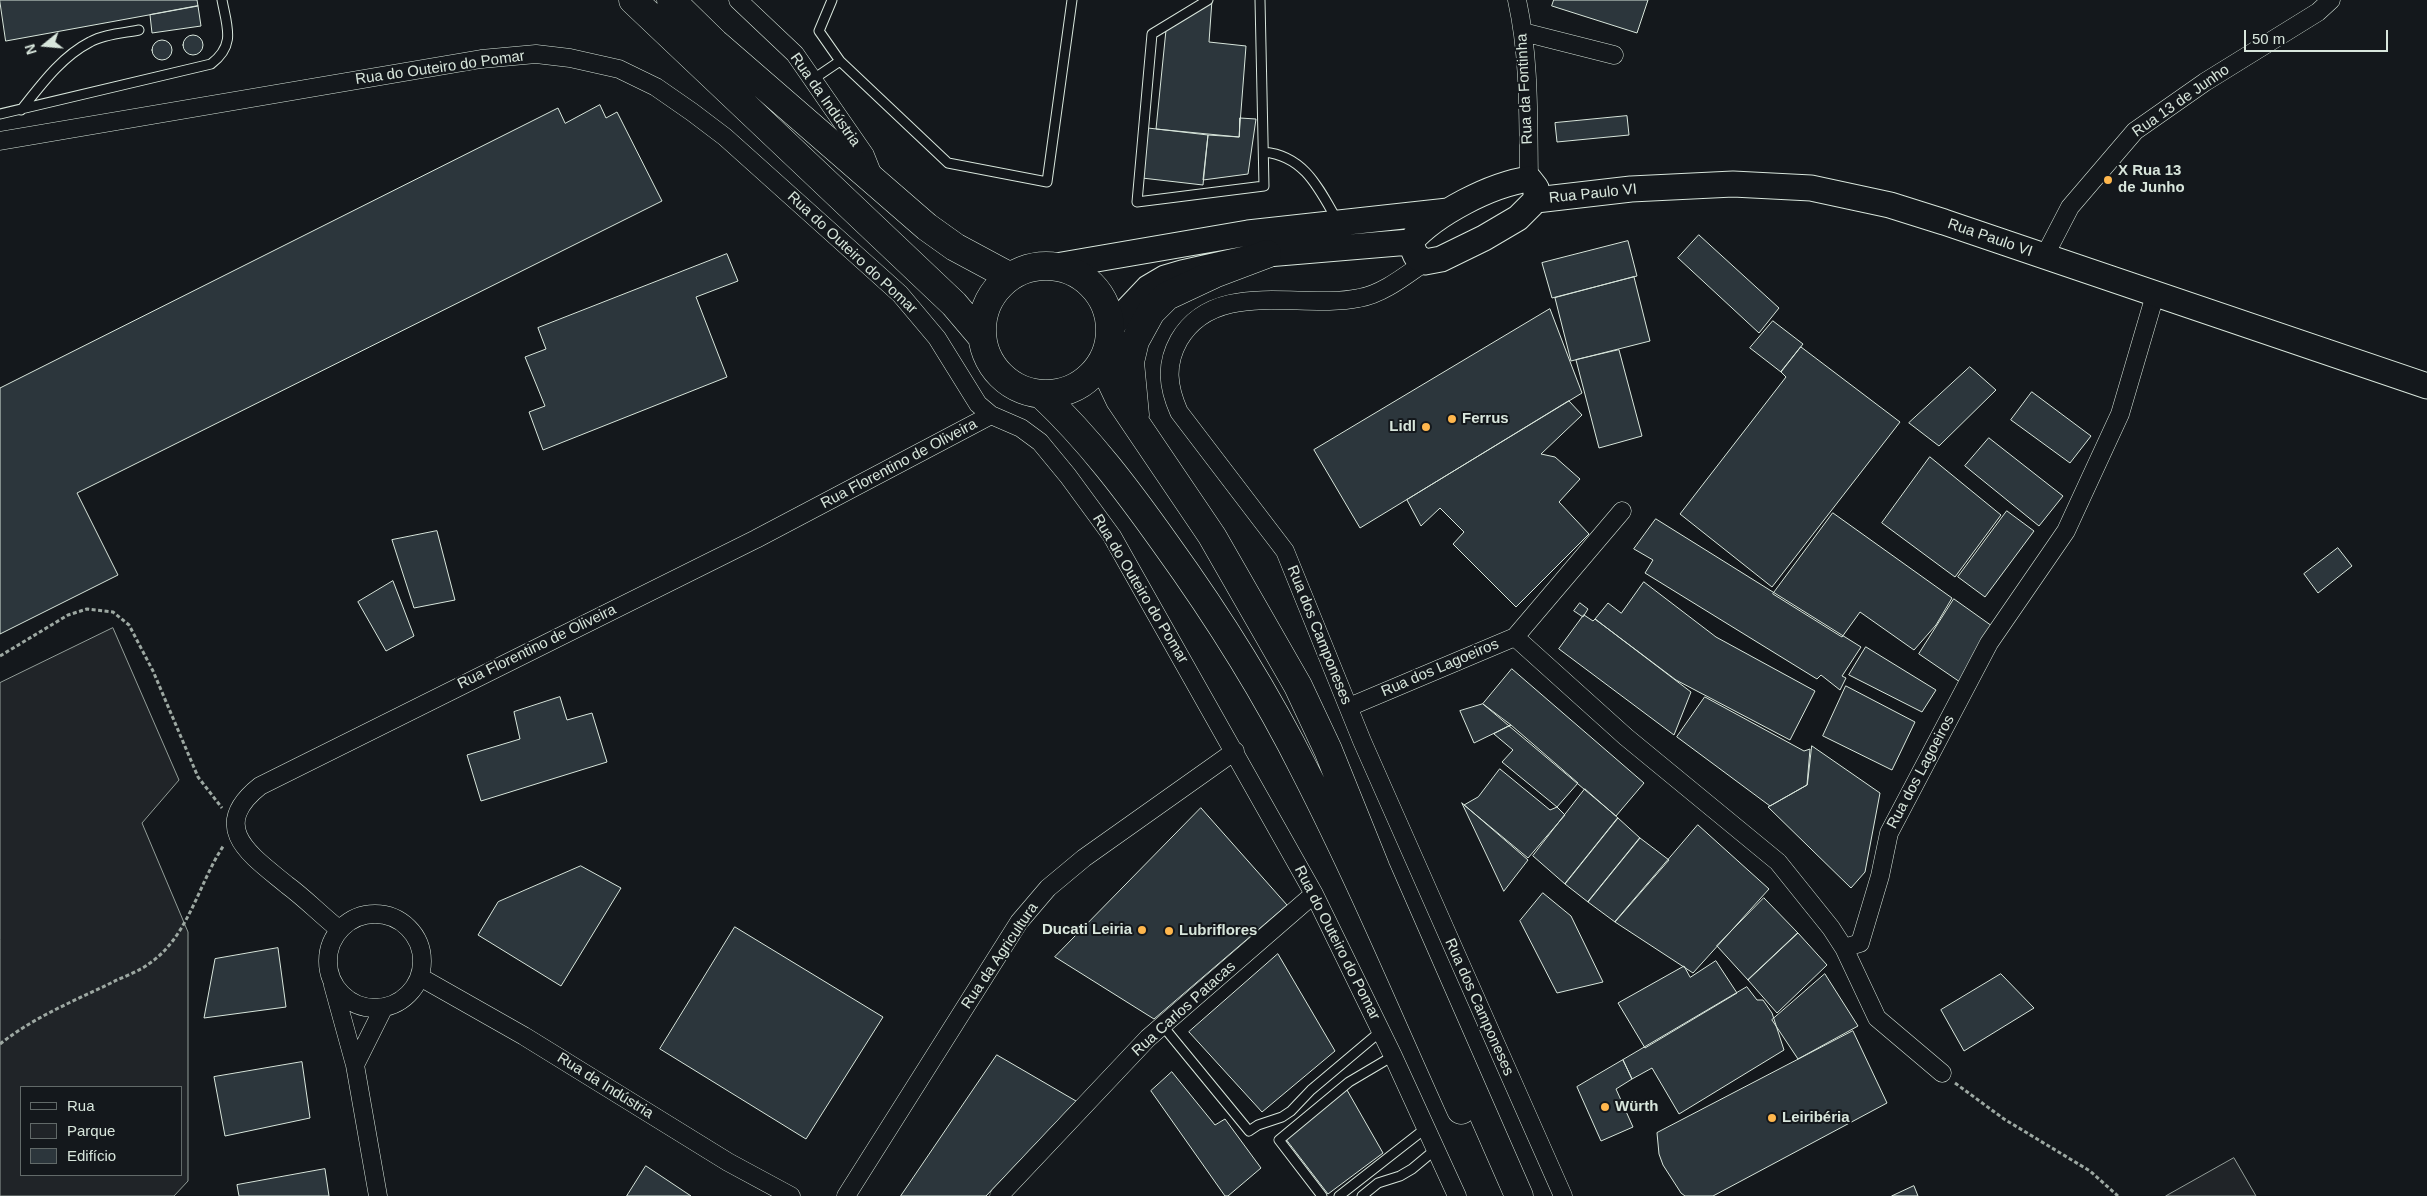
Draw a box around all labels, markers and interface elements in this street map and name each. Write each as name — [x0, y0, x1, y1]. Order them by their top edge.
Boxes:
north arrow — [20, 20, 70, 70]
scale bar — [2247, 20, 2391, 52]
text: 50 m — [2252, 30, 2285, 47]
street label: Rua da Fontinha — [1513, 33, 1537, 145]
text: N — [22, 42, 40, 57]
street label: Rua do Outeiro do Pomar — [354, 47, 526, 89]
street label: Rua da Indústria — [786, 50, 864, 150]
street label: Rua 13 de Junho — [2129, 61, 2233, 141]
place label: X Rua 13 de Junho — [2118, 162, 2185, 197]
marker: X Rua 13 de Junho — [2102, 174, 2114, 186]
street label: Rua Paulo VI — [1548, 180, 1638, 208]
street label: Rua do Outeiro do Pomar — [783, 188, 921, 318]
street label: Rua Paulo VI — [1945, 215, 2035, 261]
place label: Ferrus — [1462, 410, 1509, 428]
marker: Ferrus — [1446, 413, 1458, 425]
street label: Rua Florentino de Oliveira — [818, 415, 980, 513]
place label: Lidl — [1389, 418, 1416, 436]
marker: Lidl — [1420, 421, 1432, 433]
street label: Rua do Outeiro do Pomar — [1088, 511, 1192, 667]
street label: Rua dos Camponeses — [1283, 563, 1355, 707]
street label: Rua Florentino de Oliveira — [455, 601, 619, 693]
street label: Rua dos Lagoeiros — [1379, 635, 1501, 701]
street label: Rua dos Lagoeiros — [1883, 712, 1959, 832]
street label: Rua do Outeiro do Pomar — [1290, 863, 1384, 1023]
street label: Rua da Agricultura — [958, 899, 1042, 1013]
place label: Ducati Leiria — [1042, 921, 1132, 939]
place label: Lubriflores — [1179, 922, 1257, 940]
marker: Ducati Leiria — [1136, 924, 1148, 936]
marker: Lubriflores — [1163, 925, 1175, 937]
street label: Rua dos Camponeses — [1441, 936, 1517, 1078]
street label: Rua Carlos Patacas — [1128, 958, 1240, 1060]
street label: Rua da Indústria — [554, 1049, 656, 1123]
legend — [20, 1086, 182, 1176]
text: Rua — [67, 1097, 95, 1114]
place label: Würth — [1615, 1098, 1658, 1116]
marker: Würth — [1599, 1101, 1611, 1113]
place label: Leiribéria — [1782, 1109, 1850, 1127]
marker: Leiribéria — [1766, 1112, 1778, 1124]
text: Parque — [67, 1122, 115, 1139]
text: Edifício — [67, 1147, 116, 1164]

